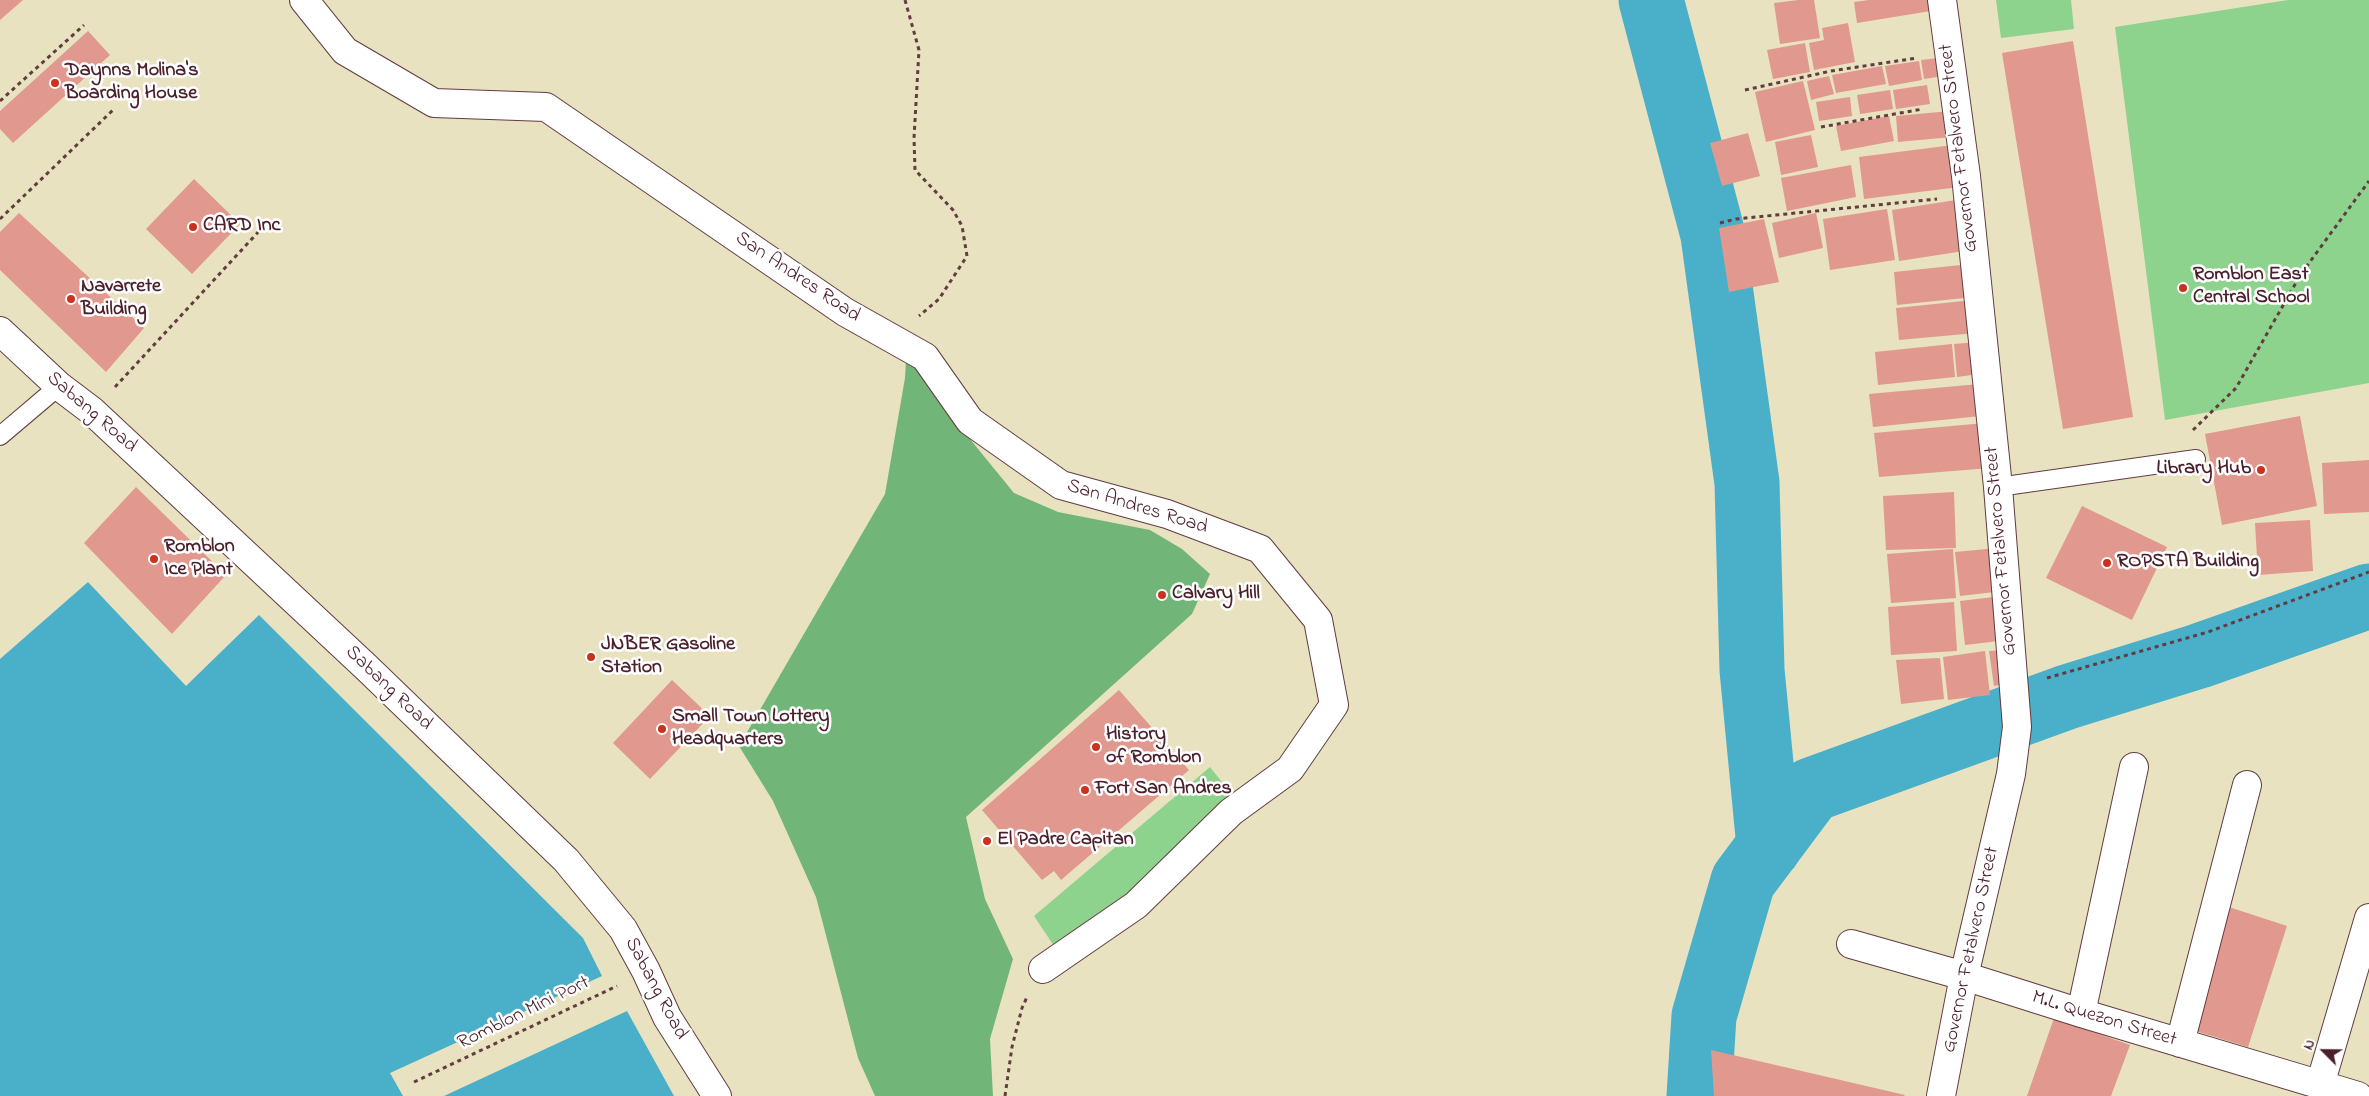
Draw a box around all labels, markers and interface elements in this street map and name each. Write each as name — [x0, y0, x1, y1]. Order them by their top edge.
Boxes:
street label: Governor Fetalvero Street — [1935, 42, 1985, 254]
place label: Daynns Molina's Boarding House — [65, 60, 198, 107]
marker: Daynns Molina's Boarding House — [49, 77, 61, 89]
place label: CARD Inc — [203, 215, 280, 239]
marker: CARD Inc — [187, 221, 199, 233]
street label: San Andres Road — [730, 227, 864, 329]
place label: Romblon East Central School — [2193, 264, 2310, 311]
place label: Navarrete Building — [81, 276, 161, 323]
marker: Romblon East Central School — [2177, 282, 2189, 294]
marker: Navarrete Building — [65, 293, 77, 305]
street label: Sabang Road — [41, 367, 141, 459]
street label: Governor Fetalvero Street — [1981, 445, 2023, 657]
place label: Library Hub — [2157, 458, 2251, 482]
marker: Library Hub — [2255, 464, 2267, 476]
street label: San Andres Road — [1064, 475, 1210, 541]
place label: Romblon Ice Plant — [164, 536, 235, 583]
place label: ROPSTA Building — [2117, 551, 2259, 575]
marker: Romblon Ice Plant — [148, 553, 160, 565]
marker: ROPSTA Building — [2101, 557, 2113, 569]
place label: Calvary Hill — [1172, 583, 1260, 607]
marker: Calvary Hill — [1156, 589, 1168, 601]
place label: JNBER Gasoline Station — [601, 634, 735, 681]
street label: Sabang Road — [339, 641, 437, 737]
marker: JNBER Gasoline Station — [585, 651, 597, 663]
place label: Small Town Lottery Headquarters — [672, 706, 829, 753]
marker: Small Town Lottery Headquarters — [656, 723, 668, 735]
place label: History of Romblon — [1106, 724, 1201, 771]
marker: History of Romblon — [1090, 741, 1102, 753]
place label: Fort San Andres — [1095, 778, 1232, 802]
marker: Fort San Andres — [1079, 784, 1091, 796]
place label: El Padre Capitan — [997, 829, 1134, 853]
marker: El Padre Capitan — [981, 835, 993, 847]
street label: Governor Fetalvero Street — [1938, 845, 2006, 1055]
street label: Sabang Road — [618, 934, 692, 1044]
street label: Romblon Mini Port — [454, 972, 594, 1056]
street label: M.L. Quezon Street — [2029, 987, 2179, 1053]
north arrow — [2299, 1026, 2349, 1076]
text: N — [2298, 1036, 2321, 1053]

